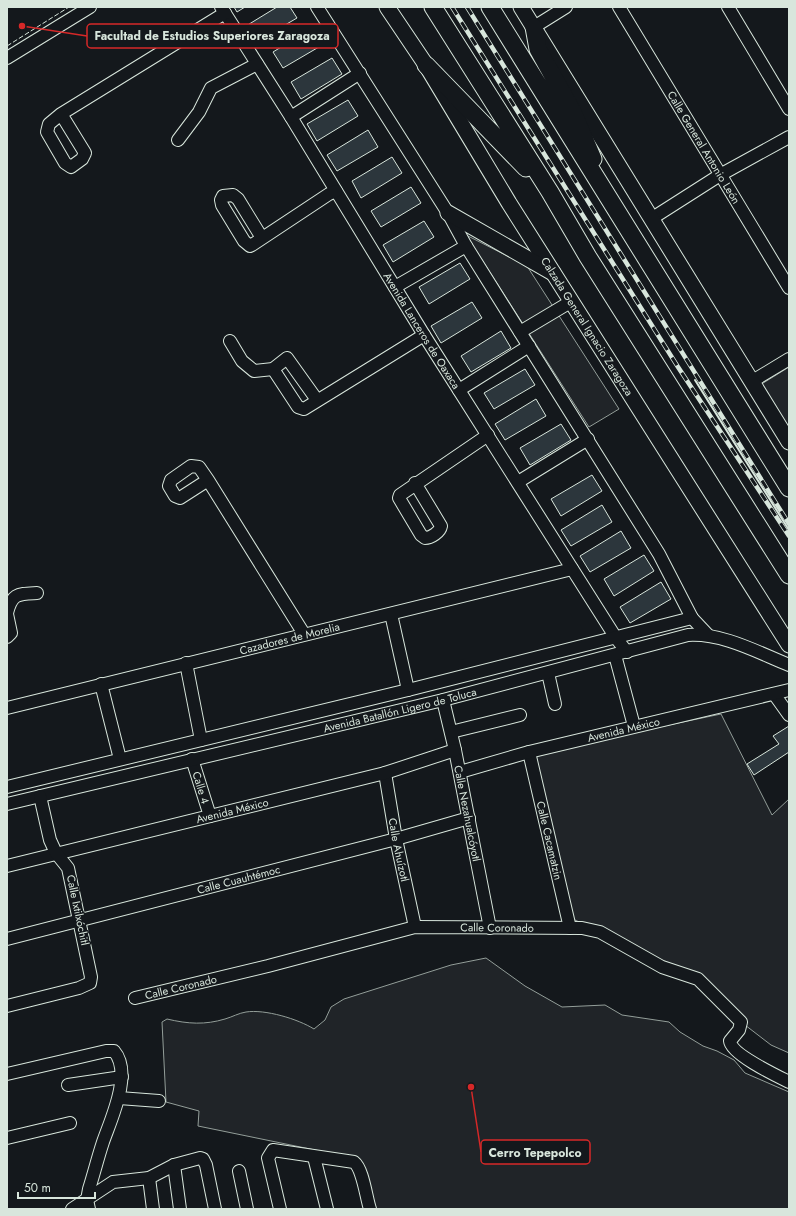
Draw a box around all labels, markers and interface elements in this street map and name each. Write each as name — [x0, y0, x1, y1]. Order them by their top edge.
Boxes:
callout: Facultad de Estudios Superiores Zaragoza — [87, 24, 338, 48]
text: Facultad de Estudios Superiores Zaragoza — [94, 27, 330, 45]
street label: Calle General Antonio León — [664, 88, 744, 207]
street label: Calzada General Ignacio Zaragoza — [537, 254, 637, 399]
street label: Avenida Lanceros de Oaxaca — [380, 269, 464, 392]
street label: Cazadores de Morelia — [238, 618, 341, 659]
street label: Avenida Batallón Ligero de Toluca — [322, 683, 478, 736]
street label: Avenida México — [586, 713, 661, 746]
street label: Calle Nezahualcóyotl — [450, 764, 485, 863]
street label: Calle 4 — [188, 769, 214, 806]
street label: Avenida México — [194, 794, 270, 827]
street label: Calle Cacamatzin — [533, 800, 567, 882]
street label: Calle Ahuízotl — [385, 817, 413, 883]
street label: Calle Cuauhtémoc — [195, 861, 282, 898]
street label: Calle Ixtilxóchitl — [63, 873, 93, 947]
street label: Calle Coronado — [460, 919, 534, 936]
street label: Calle Coronado — [143, 971, 218, 1003]
callout: Cerro Tepepolco — [481, 1140, 590, 1164]
text: Cerro Tepepolco — [488, 1144, 582, 1162]
scale bar — [18, 1174, 95, 1200]
text: 50 m — [24, 1179, 51, 1197]

